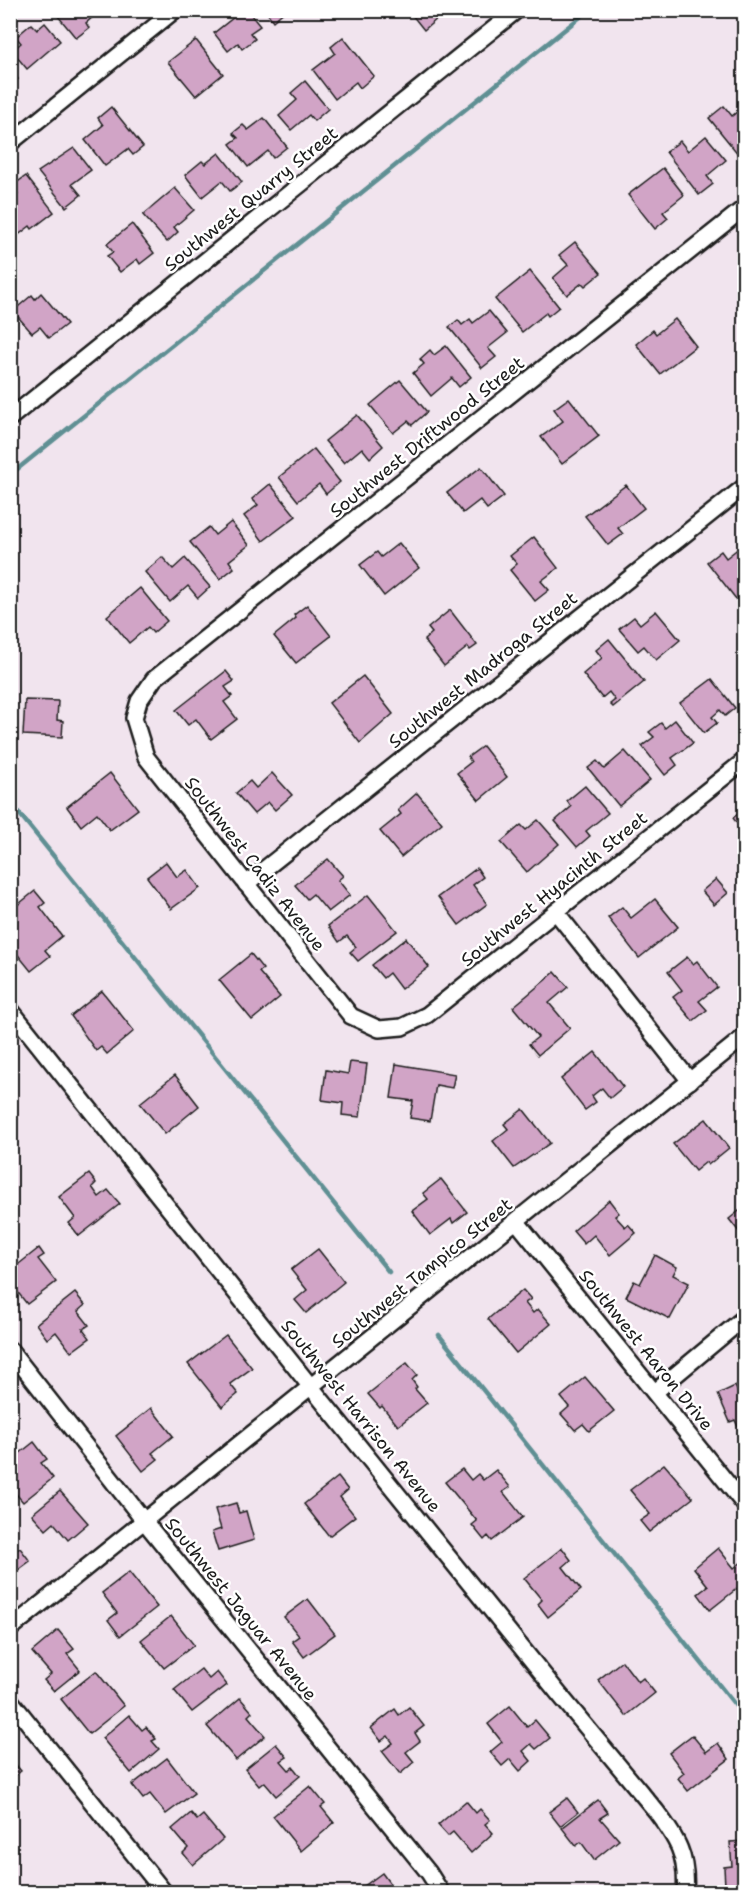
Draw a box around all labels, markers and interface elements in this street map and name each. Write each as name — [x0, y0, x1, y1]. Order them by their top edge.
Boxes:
street label: Southwest Quarry Street — [159, 121, 343, 277]
street label: Southwest Driftwood Street — [325, 351, 529, 523]
street label: Southwest Madroga Street — [384, 586, 583, 754]
street label: Southwest Cadiz Avenue — [179, 772, 331, 956]
street label: Southwest Hyacinth Street — [456, 806, 653, 972]
street label: Southwest Tampico Street — [326, 1192, 518, 1354]
street label: Southwest Aaron Drive — [573, 1264, 719, 1436]
street label: Southwest Harrison Avenue — [276, 1314, 446, 1518]
street label: Southwest Jaguar Avenue — [160, 1512, 322, 1706]

